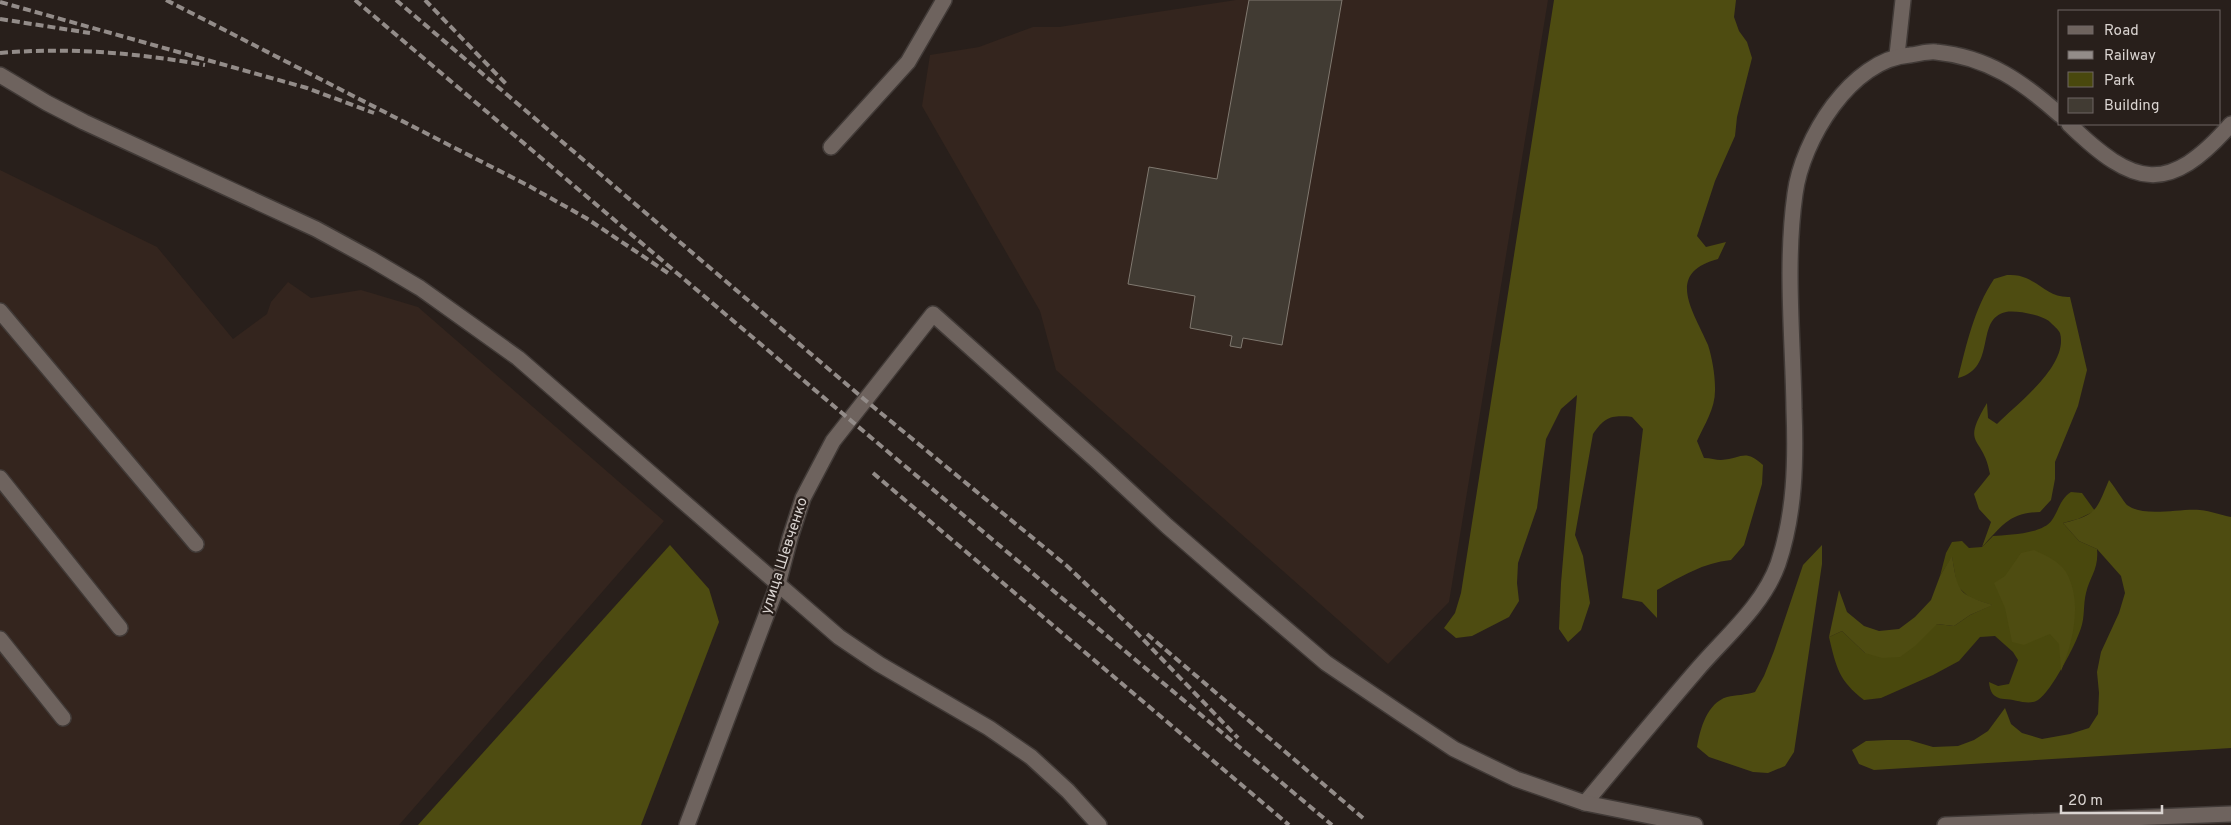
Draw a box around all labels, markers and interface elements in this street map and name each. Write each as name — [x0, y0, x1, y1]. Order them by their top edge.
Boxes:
legend — [2058, 10, 2221, 125]
text: Road — [2104, 22, 2139, 41]
text: Railway — [2104, 47, 2156, 66]
text: Park — [2104, 72, 2135, 91]
text: Building — [2104, 97, 2159, 116]
street label: улица Шевченко — [757, 495, 813, 617]
scale bar — [2061, 782, 2162, 814]
text: 20 m — [2068, 792, 2103, 811]

